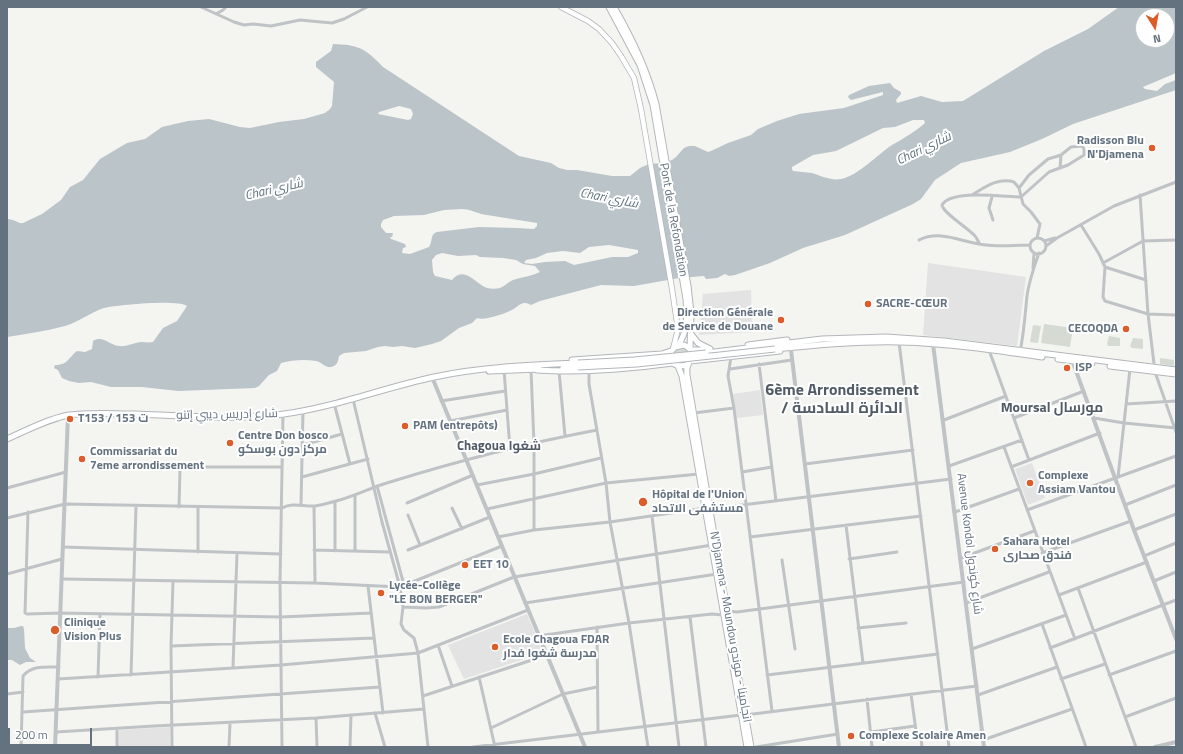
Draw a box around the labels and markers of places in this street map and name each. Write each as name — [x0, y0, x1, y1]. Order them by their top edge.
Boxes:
place label: Radisson Blu N'Djamena — [1077, 134, 1144, 162]
marker: Radisson Blu N'Djamena — [1147, 143, 1157, 153]
place label: SACRE-CŒUR — [876, 297, 947, 311]
marker: SACRE-CŒUR — [863, 299, 873, 309]
place label: Direction Générale de Service de Douane — [662, 306, 773, 334]
marker: Direction Générale de Service de Douane — [776, 315, 786, 325]
place label: CECOQDA — [1068, 322, 1118, 336]
marker: CECOQDA — [1121, 324, 1131, 334]
place label: ISP — [1075, 361, 1092, 375]
marker: ISP — [1062, 363, 1072, 373]
place label: T153 / ت 153 — [78, 412, 148, 426]
marker: T153 / ت 153 — [65, 414, 75, 424]
place label: PAM (entrepôts) — [413, 419, 498, 433]
marker: PAM (entrepôts) — [400, 421, 410, 431]
place label: Centre Don bosco مركز دون بوسكو — [238, 429, 328, 457]
marker: Centre Don bosco مركز دون بوسكو — [225, 438, 235, 448]
place label: Commissariat du 7eme arrondissement — [90, 445, 204, 473]
marker: Commissariat du 7eme arrondissement — [77, 454, 87, 464]
place label: Complexe Assiam Vantou — [1038, 469, 1116, 497]
marker: Complexe Assiam Vantou — [1025, 478, 1035, 488]
place label: Hôpital de l'Union مستشفى الاتحاد — [652, 488, 744, 516]
marker: Hôpital de l'Union مستشفى الاتحاد — [637, 496, 649, 508]
place label: Sahara Hotel فندق صحارى — [1003, 535, 1072, 563]
marker: Sahara Hotel فندق صحارى — [990, 544, 1000, 554]
place label: EET 10 — [473, 558, 509, 572]
marker: EET 10 — [460, 560, 470, 570]
place label: Lycée-Collège "LE BON BERGER" — [389, 579, 483, 607]
marker: Lycée-Collège "LE BON BERGER" — [376, 588, 386, 598]
place label: Clinique Vision Plus — [64, 616, 121, 644]
marker: Clinique Vision Plus — [49, 624, 61, 636]
place label: Ecole Chagoua FDAR مدرسة شغوا فدار — [503, 633, 609, 661]
marker: Ecole Chagoua FDAR مدرسة شغوا فدار — [490, 642, 500, 652]
place label: Complexe Scolaire Amen — [859, 729, 986, 743]
marker: Complexe Scolaire Amen — [846, 731, 856, 741]

